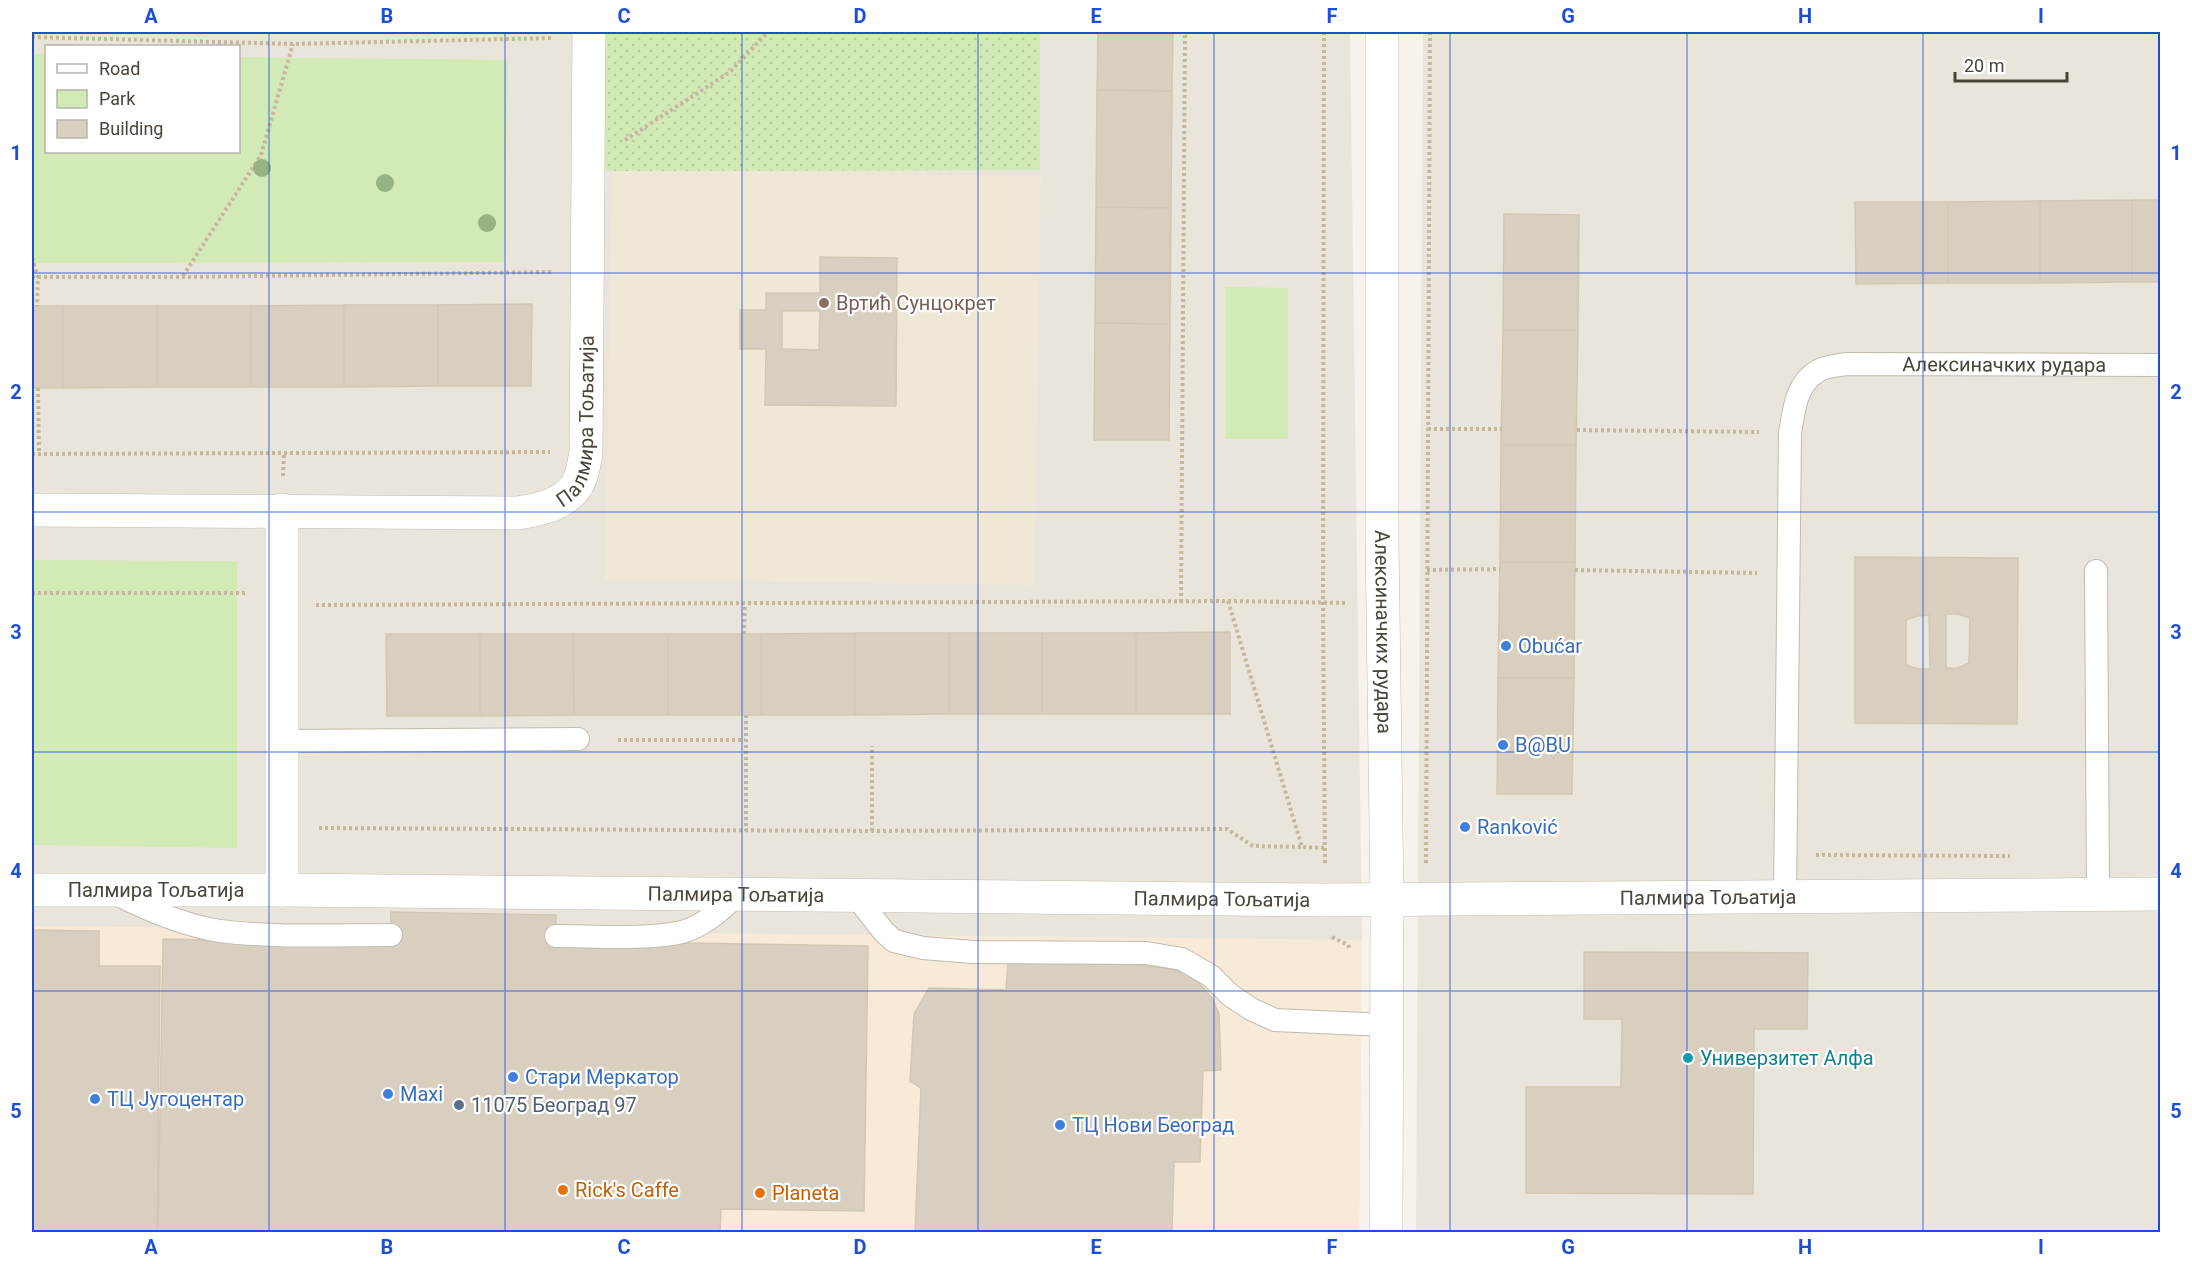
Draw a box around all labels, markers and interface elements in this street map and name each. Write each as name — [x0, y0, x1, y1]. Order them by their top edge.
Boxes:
text: A — [144, 4, 158, 28]
text: B — [381, 4, 393, 28]
text: C — [617, 4, 631, 28]
text: D — [854, 4, 867, 28]
text: E — [1090, 4, 1102, 28]
text: F — [1327, 4, 1338, 28]
text: G — [1561, 4, 1575, 28]
text: H — [1798, 4, 1812, 28]
text: I — [2038, 4, 2044, 28]
legend — [45, 45, 240, 153]
scale bar — [1955, 45, 2068, 83]
text: 20 m — [1964, 55, 2004, 76]
text: Road — [99, 58, 140, 79]
text: Park — [99, 88, 136, 109]
text: Building — [99, 118, 163, 139]
text: 1 — [10, 141, 22, 165]
text: 1 — [2170, 141, 2182, 165]
place label: Вртић Сунцокрет — [836, 291, 996, 315]
marker: Вртић Сунцокрет — [817, 296, 831, 310]
street label: Палмира Тољатија — [551, 335, 599, 512]
street label: Алексиначких рудара — [1902, 352, 2106, 377]
text: 2 — [10, 380, 22, 404]
text: 2 — [2170, 380, 2182, 404]
street label: Алексиначких рудара — [1370, 530, 1397, 734]
text: 3 — [10, 620, 22, 644]
text: 3 — [2170, 620, 2182, 644]
place label: Obućar — [1518, 634, 1582, 658]
marker: Obućar — [1499, 639, 1513, 653]
place label: B@BU — [1515, 733, 1571, 757]
marker: B@BU — [1496, 738, 1510, 752]
place label: Ranković — [1477, 815, 1558, 839]
marker: Ranković — [1458, 820, 1472, 834]
text: 4 — [10, 859, 22, 883]
text: 4 — [2170, 859, 2182, 883]
street label: Палмира Тољатија — [68, 878, 244, 902]
street label: Палмира Тољатија — [648, 882, 824, 907]
street label: Палмира Тољатија — [1620, 885, 1796, 910]
street label: Палмира Тољатија — [1134, 886, 1310, 912]
place label: Универзитет Алфа — [1700, 1046, 1874, 1070]
marker: Универзитет Алфа — [1681, 1051, 1695, 1065]
place label: Стари Меркатор — [525, 1065, 679, 1089]
marker: Стари Меркатор — [506, 1070, 520, 1084]
place label: Maxi — [400, 1082, 443, 1106]
place label: ТЦ Југоцентар — [107, 1087, 244, 1111]
marker: Maxi — [381, 1087, 395, 1101]
marker: ТЦ Југоцентар — [88, 1092, 102, 1106]
place label: 11075 Београд 97 — [471, 1093, 637, 1117]
marker: 11075 Београд 97 — [452, 1098, 466, 1112]
text: 5 — [10, 1099, 22, 1123]
text: 5 — [2170, 1099, 2182, 1123]
place label: ТЦ Нови Београд — [1072, 1113, 1234, 1137]
marker: ТЦ Нови Београд — [1053, 1118, 1067, 1132]
place label: Rick's Caffe — [575, 1178, 679, 1202]
place label: Planeta — [772, 1181, 839, 1205]
marker: Rick's Caffe — [556, 1183, 570, 1197]
marker: Planeta — [753, 1186, 767, 1200]
text: A — [144, 1235, 158, 1259]
text: B — [381, 1235, 393, 1259]
text: C — [617, 1235, 631, 1259]
text: D — [854, 1235, 867, 1259]
text: E — [1090, 1235, 1102, 1259]
text: F — [1327, 1235, 1338, 1259]
text: G — [1561, 1235, 1575, 1259]
text: H — [1798, 1235, 1812, 1259]
text: I — [2038, 1235, 2044, 1259]

